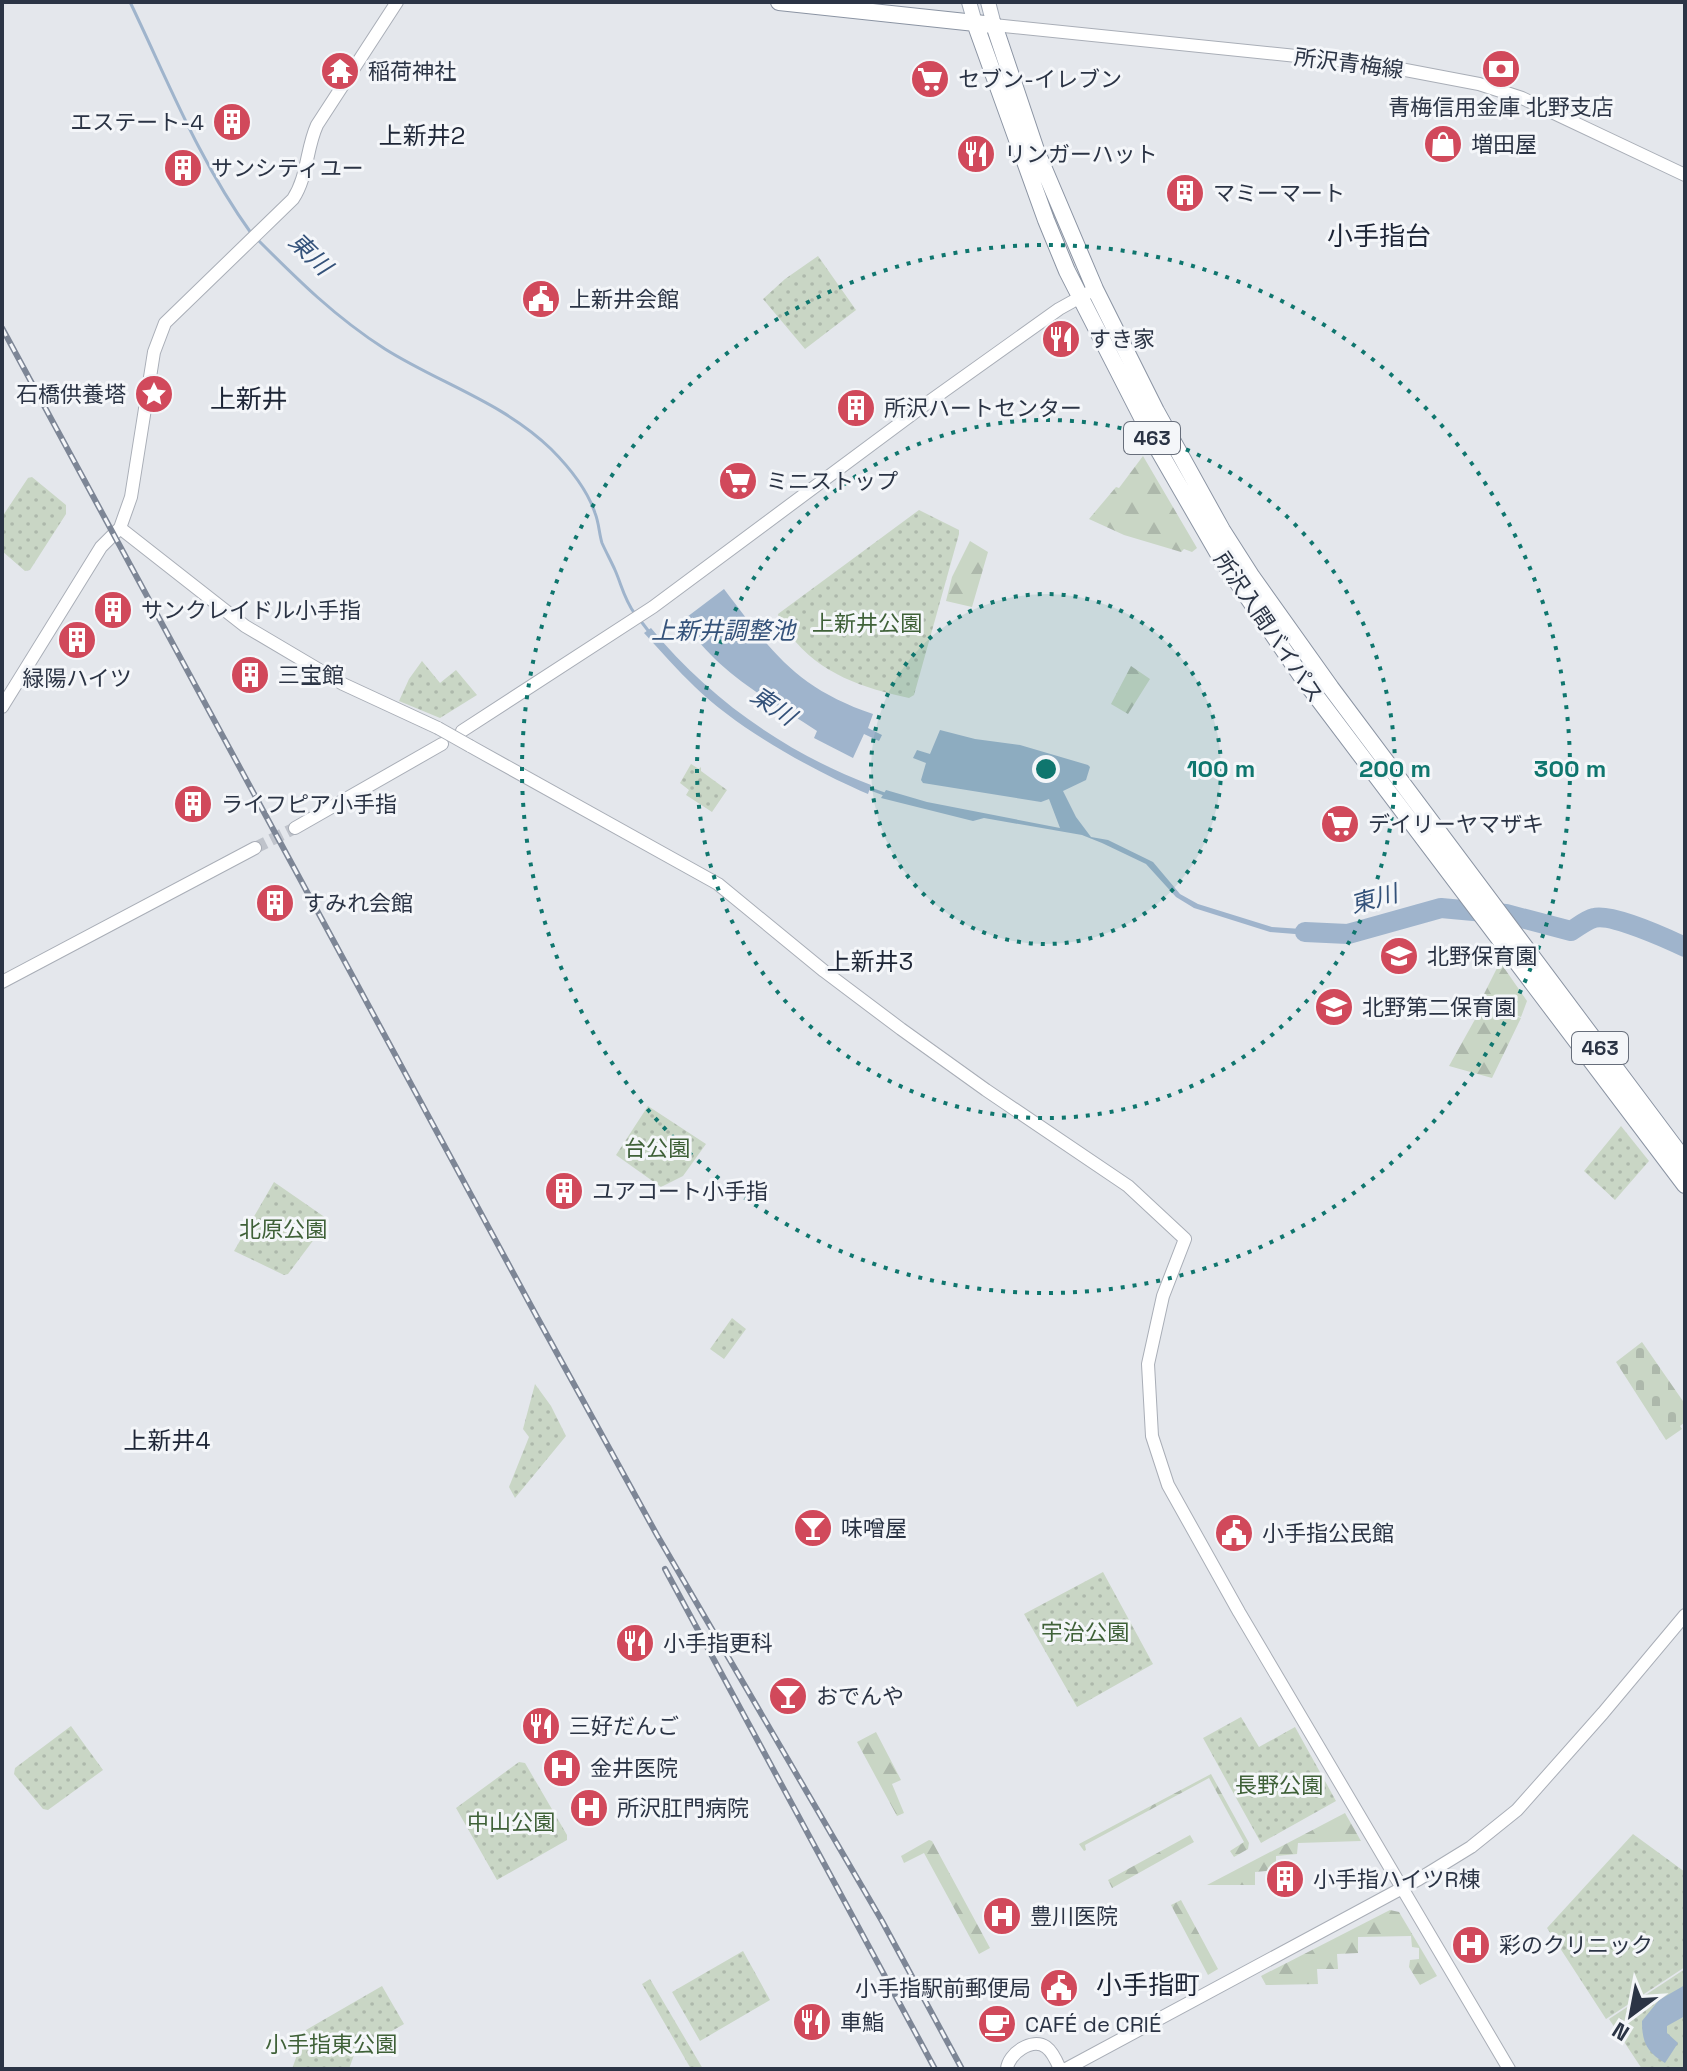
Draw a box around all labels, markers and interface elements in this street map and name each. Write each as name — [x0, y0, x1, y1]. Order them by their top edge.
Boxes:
street label: 所沢青梅線 — [1293, 42, 1405, 84]
bank icon: 青梅信用金庫 北野支店 — [1480, 48, 1522, 90]
temple icon: 稲荷神社 — [319, 50, 361, 92]
place label: 稲荷神社 — [368, 57, 456, 85]
supermarket icon: セブン-イレブン — [909, 58, 951, 100]
place label: セブン-イレブン — [958, 65, 1122, 93]
place label: 青梅信用金庫 北野支店 — [1388, 93, 1614, 121]
building icon: エステート-4 — [211, 101, 253, 143]
place label: エステート-4 — [70, 108, 204, 136]
district label: 上新井2 — [379, 120, 465, 151]
shop icon: 増田屋 — [1422, 123, 1464, 165]
place label: 増田屋 — [1471, 130, 1537, 158]
restaurant icon: リンガーハット — [955, 133, 997, 175]
place label: リンガーハット — [1004, 140, 1158, 168]
building icon: サンシティユー — [162, 147, 204, 189]
place label: サンシティユー — [211, 154, 364, 182]
building icon: マミーマート — [1164, 172, 1206, 214]
place label: マミーマート — [1213, 179, 1345, 207]
district label: 小手指台 — [1327, 219, 1431, 253]
water label: 東川 — [282, 226, 341, 284]
public building icon: 上新井会館 — [520, 278, 562, 320]
place label: 上新井会館 — [569, 285, 679, 313]
restaurant icon: すき家 — [1040, 318, 1082, 360]
place label: すき家 — [1089, 325, 1155, 353]
place icon: 石橋供養塔 — [133, 373, 175, 415]
place label: 石橋供養塔 — [16, 380, 126, 408]
district label: 上新井 — [210, 382, 288, 416]
building icon: 所沢ハートセンター — [835, 387, 877, 429]
place label: 所沢ハートセンター — [884, 394, 1082, 422]
road number: 463 — [1124, 422, 1180, 454]
supermarket icon: ミニストップ — [717, 460, 759, 502]
place label: ミニストップ — [766, 467, 898, 495]
street label: 所沢入間バイパス — [1208, 546, 1330, 708]
building icon: サンクレイドル小手指 — [92, 589, 134, 631]
place label: サンクレイドル小手指 — [141, 596, 361, 624]
park label: 上新井公園 — [812, 609, 922, 637]
water label: 上新井調整池 — [651, 615, 797, 646]
building icon: 緑陽ハイツ — [56, 619, 98, 661]
building icon: 三宝館 — [229, 654, 271, 696]
place label: 三宝館 — [278, 661, 344, 689]
place label: 緑陽ハイツ — [22, 664, 132, 692]
water label: 東川 — [745, 679, 804, 734]
text: 100 m — [1187, 753, 1255, 784]
text: 200 m — [1359, 753, 1431, 784]
text: 300 m — [1534, 753, 1606, 784]
centre of rings — [1032, 755, 1060, 783]
building icon: ライフピア小手指 — [172, 783, 214, 825]
place label: ライフピア小手指 — [221, 790, 397, 818]
supermarket icon: デイリーヤマザキ — [1319, 803, 1361, 845]
place label: デイリーヤマザキ — [1368, 810, 1544, 838]
water label: 東川 — [1347, 877, 1404, 920]
building icon: すみれ会館 — [254, 882, 296, 924]
place label: すみれ会館 — [303, 889, 413, 917]
school or university icon: 北野保育園 — [1378, 935, 1420, 977]
place label: 北野保育園 — [1427, 942, 1537, 970]
district label: 上新井3 — [827, 946, 913, 977]
school or university icon: 北野第二保育園 — [1313, 986, 1355, 1028]
place label: 北野第二保育園 — [1362, 993, 1516, 1021]
road number: 463 — [1572, 1032, 1628, 1064]
park label: 台公園 — [624, 1134, 690, 1162]
building icon: ユアコート小手指 — [543, 1170, 585, 1212]
place label: ユアコート小手指 — [592, 1177, 768, 1205]
park label: 北原公園 — [239, 1215, 327, 1243]
district label: 上新井4 — [124, 1425, 211, 1456]
bar icon: 味噌屋 — [792, 1507, 834, 1549]
public building icon: 小手指公民館 — [1213, 1512, 1255, 1554]
place label: 味噌屋 — [841, 1514, 907, 1542]
place label: 小手指公民館 — [1262, 1519, 1394, 1547]
park label: 宇治公園 — [1041, 1618, 1129, 1646]
restaurant icon: 小手指更科 — [614, 1622, 656, 1664]
place label: 小手指更科 — [663, 1629, 773, 1657]
bar icon: おでんや — [767, 1675, 809, 1717]
place label: おでんや — [816, 1682, 904, 1710]
restaurant icon: 三好だんご — [520, 1705, 562, 1747]
place label: 三好だんご — [569, 1712, 679, 1740]
hospital icon: 金井医院 — [541, 1747, 583, 1789]
place label: 金井医院 — [590, 1754, 678, 1782]
park label: 長野公園 — [1235, 1771, 1323, 1799]
hospital icon: 所沢肛門病院 — [568, 1787, 610, 1829]
place label: 所沢肛門病院 — [617, 1794, 749, 1822]
park label: 中山公園 — [467, 1808, 555, 1836]
building icon: 小手指ハイツR棟 — [1264, 1858, 1306, 1900]
place label: 小手指ハイツR棟 — [1313, 1865, 1480, 1893]
hospital icon: 豊川医院 — [981, 1895, 1023, 1937]
place label: 豊川医院 — [1030, 1902, 1118, 1930]
hospital icon: 彩のクリニック — [1450, 1924, 1492, 1966]
place label: 彩のクリニック — [1499, 1931, 1653, 1959]
public building icon: 小手指駅前郵便局 — [1038, 1967, 1080, 2009]
district label: 小手指町 — [1096, 1968, 1200, 2002]
place label: 小手指駅前郵便局 — [855, 1974, 1031, 2002]
north arrow — [1591, 1975, 1671, 2055]
restaurant icon: 車鮨 — [791, 2001, 833, 2043]
cafe icon: CAFÉ de CRIÉ — [976, 2003, 1018, 2045]
place label: 車鮨 — [840, 2008, 884, 2036]
place label: CAFÉ de CRIÉ — [1025, 2010, 1161, 2038]
text: N — [1607, 2016, 1634, 2048]
park label: 小手指東公園 — [265, 2030, 397, 2058]

